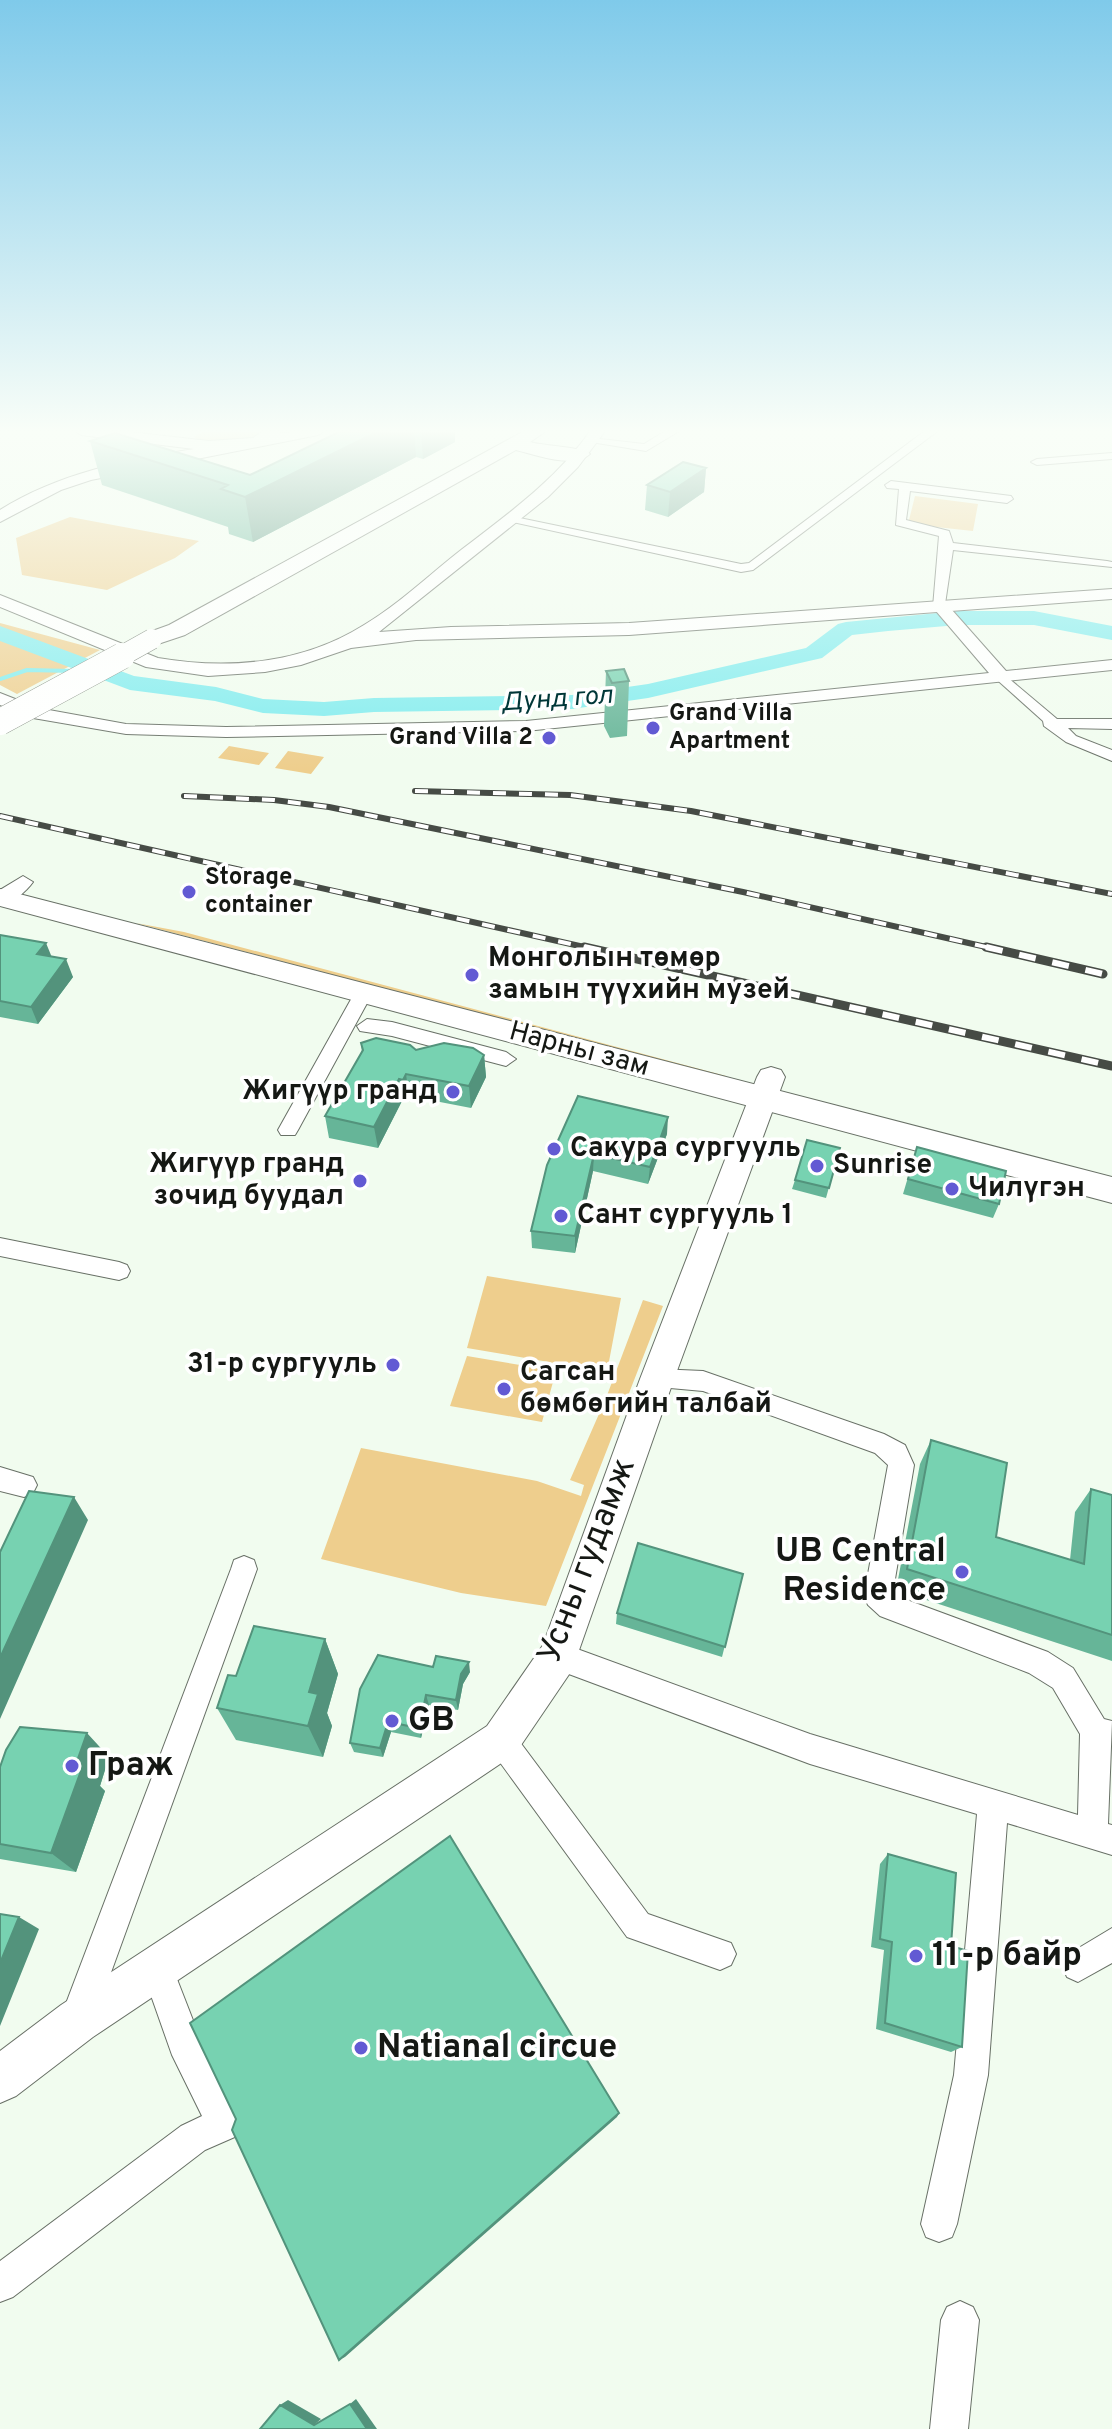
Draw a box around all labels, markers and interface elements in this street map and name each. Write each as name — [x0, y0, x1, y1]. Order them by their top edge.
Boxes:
water label: Дунд гол — [500, 680, 615, 720]
place label: Grand Villa Apartment — [669, 699, 792, 757]
marker: Grand Villa Apartment — [644, 719, 662, 737]
place label: Grand Villa 2 — [389, 723, 533, 753]
marker: Grand Villa 2 — [540, 729, 558, 747]
place label: Storage container — [205, 863, 312, 921]
marker: Storage container — [180, 883, 198, 901]
place label: Монголын төмөр замын түүхийн музей — [488, 941, 790, 1009]
marker: Монголын төмөр замын түүхийн музей — [463, 966, 481, 984]
street label: Нарны зам — [505, 1014, 653, 1086]
place label: Жигүүр гранд — [242, 1074, 437, 1110]
marker: Жигүүр гранд — [444, 1083, 462, 1101]
place label: Сакура сургууль — [570, 1131, 801, 1167]
marker: Сакура сургууль — [545, 1140, 563, 1158]
place label: Жигүүр гранд зочид буудал — [149, 1147, 344, 1215]
place label: Sunrise — [833, 1148, 932, 1184]
marker: Sunrise — [808, 1157, 826, 1175]
place label: Чилүгэн — [968, 1171, 1085, 1207]
marker: Жигүүр гранд зочид буудал — [351, 1172, 369, 1190]
marker: Чилүгэн — [943, 1180, 961, 1198]
place label: Сант сургууль 1 — [577, 1198, 793, 1234]
marker: Сант сургууль 1 — [552, 1207, 570, 1225]
place label: 31-р сургууль — [187, 1347, 377, 1383]
place label: Сагсан бөмбөгийн талбай — [520, 1355, 772, 1423]
marker: 31-р сургууль — [384, 1356, 402, 1374]
marker: Сагсан бөмбөгийн талбай — [495, 1380, 513, 1398]
street label: Усны гудамж — [529, 1452, 647, 1670]
place label: UB Central Residence — [775, 1531, 946, 1613]
marker: UB Central Residence — [953, 1563, 971, 1581]
place label: GB — [408, 1700, 455, 1743]
marker: GB — [383, 1712, 401, 1730]
place label: Граж — [88, 1745, 174, 1788]
marker: Граж — [63, 1757, 81, 1775]
place label: 11-р байр — [932, 1935, 1082, 1978]
marker: 11-р байр — [907, 1947, 925, 1965]
place label: Natianal circue — [377, 2027, 617, 2070]
marker: Natianal circue — [352, 2039, 370, 2057]

